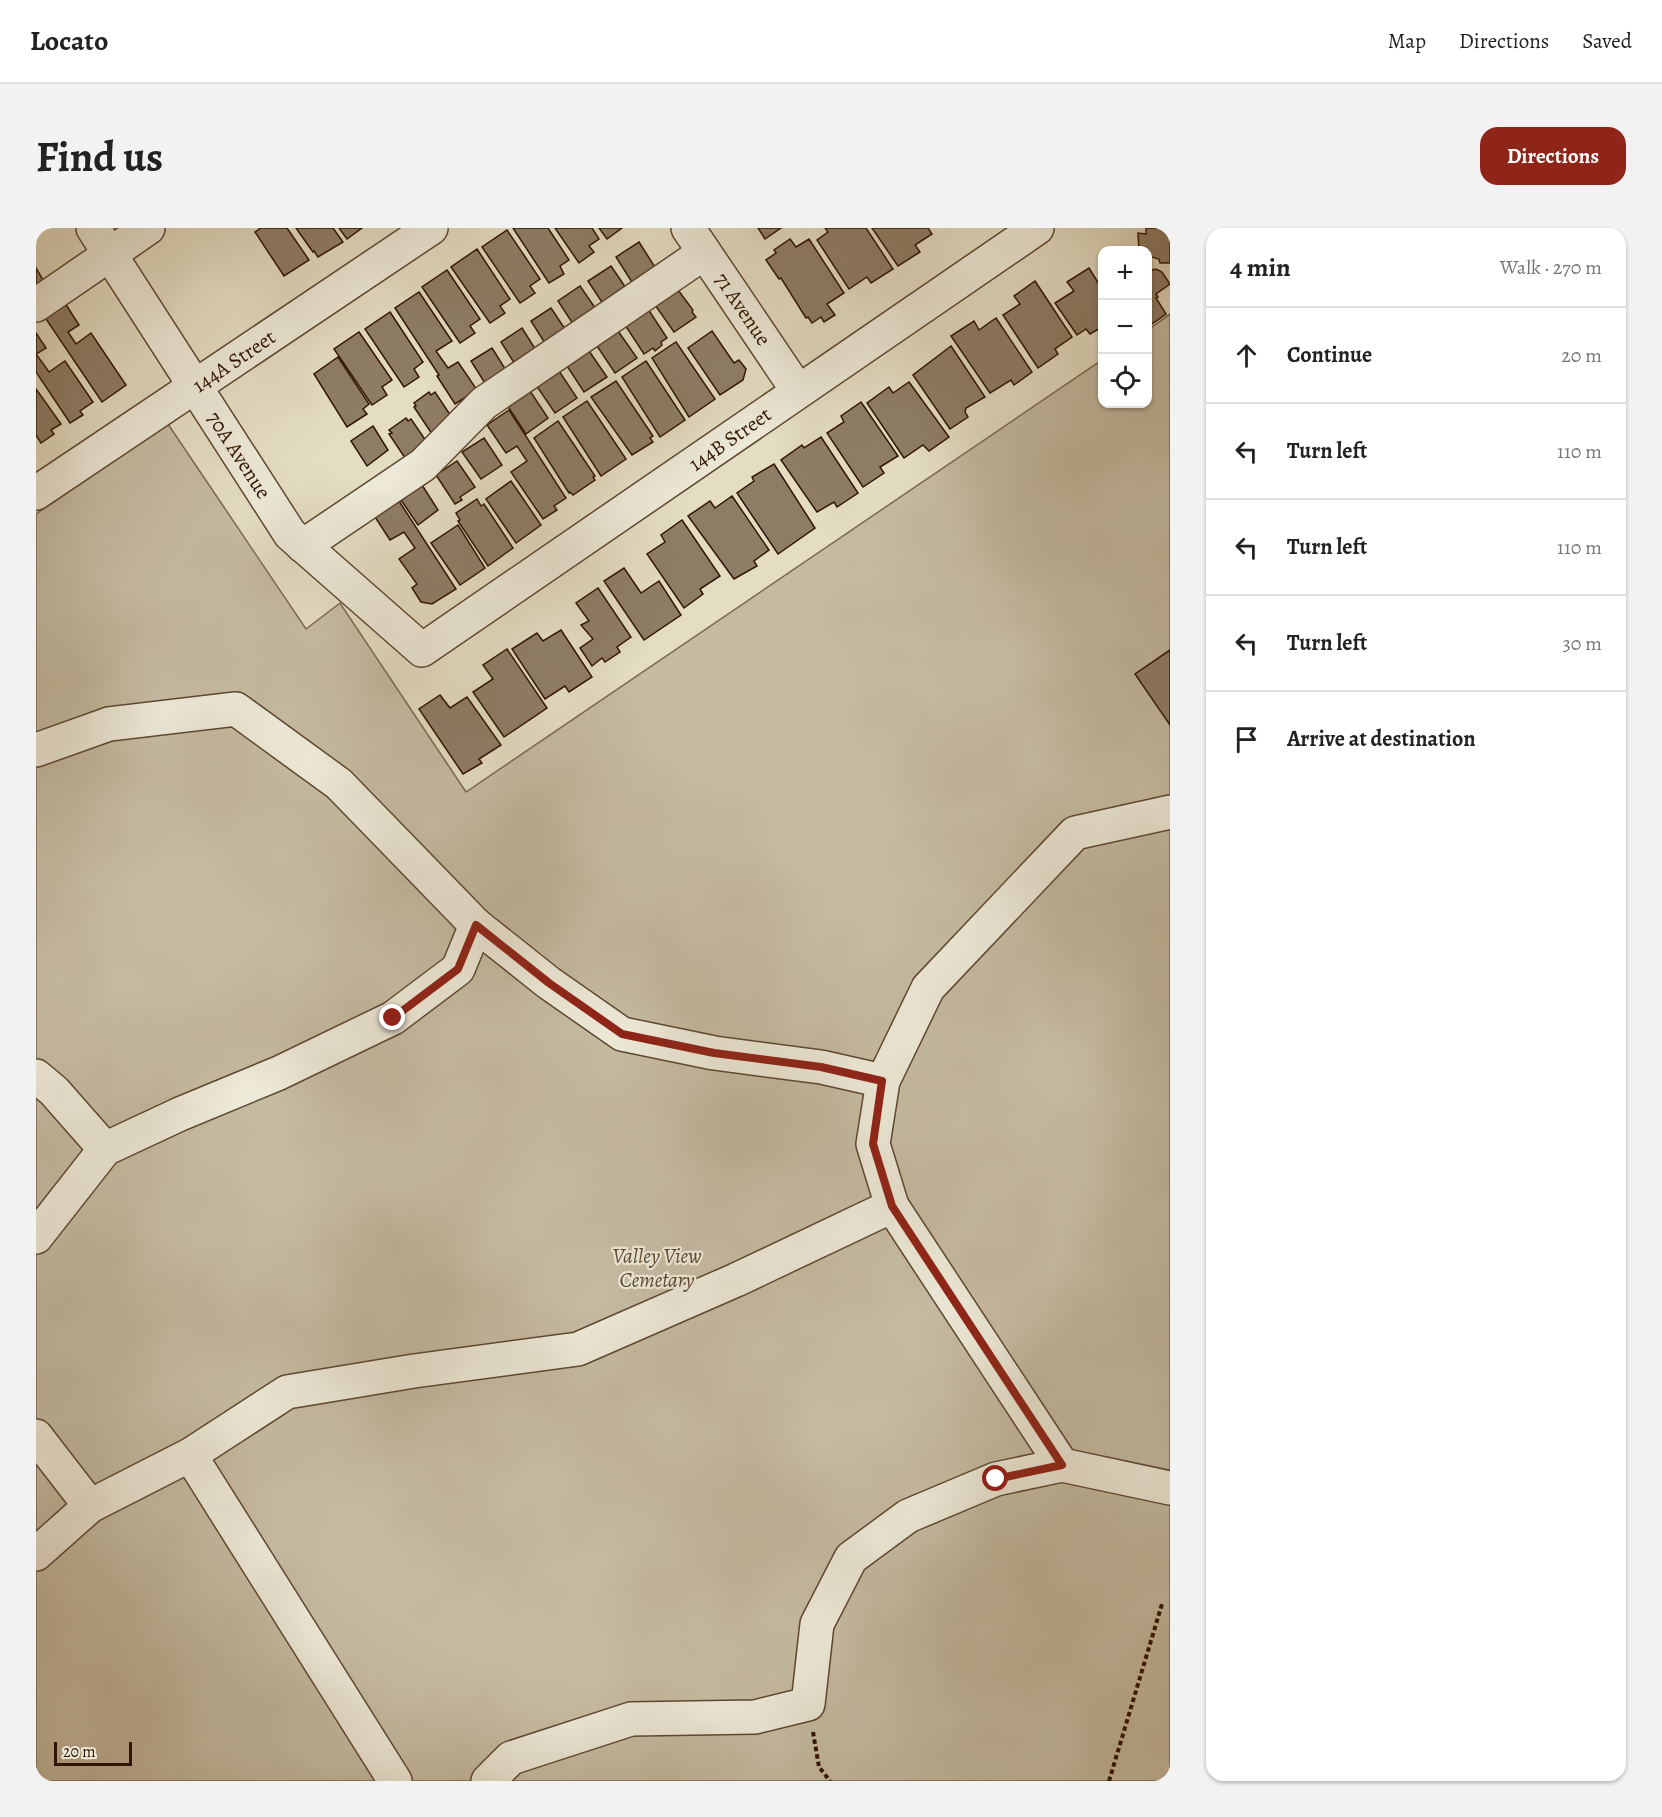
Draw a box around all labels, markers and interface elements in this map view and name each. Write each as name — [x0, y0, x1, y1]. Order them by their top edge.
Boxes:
text: Locato — [30, 22, 108, 60]
text: Map — [1388, 27, 1426, 55]
text: Directions — [1459, 27, 1549, 55]
text: Saved — [1582, 27, 1632, 55]
button: Directions — [1480, 127, 1626, 185]
text: Find us — [36, 128, 163, 185]
map controls — [1098, 246, 1152, 408]
button: + — [1098, 246, 1152, 300]
text: 4 min — [1230, 250, 1291, 285]
text: Walk · 270 m — [1500, 254, 1602, 281]
street label: 71 Avenue — [708, 267, 778, 351]
button: − — [1098, 300, 1152, 354]
street label: 144A Street — [187, 323, 281, 399]
icon: ahead — [1230, 339, 1263, 372]
text: Continue — [1287, 340, 1372, 370]
text: 20 m — [1561, 342, 1602, 369]
button: locate — [1098, 354, 1152, 408]
street label: 144B Street — [683, 400, 777, 478]
street label: 70A Avenue — [200, 406, 278, 504]
icon: left — [1230, 435, 1263, 468]
text: Turn left — [1287, 436, 1367, 466]
text: 110 m — [1557, 438, 1602, 465]
icon: left — [1230, 531, 1263, 564]
text: Turn left — [1287, 532, 1367, 562]
text: 110 m — [1557, 534, 1602, 561]
icon: left — [1230, 627, 1263, 660]
text: Turn left — [1287, 628, 1367, 658]
text: 30 m — [1562, 630, 1602, 657]
icon: arrive — [1230, 723, 1263, 756]
text: Arrive at destination — [1287, 724, 1476, 754]
route end — [379, 1004, 405, 1030]
park label: Valley View Cemetary — [612, 1242, 702, 1294]
route start — [982, 1465, 1008, 1491]
scale bar — [54, 1739, 132, 1766]
text: 20 m — [63, 1741, 96, 1763]

